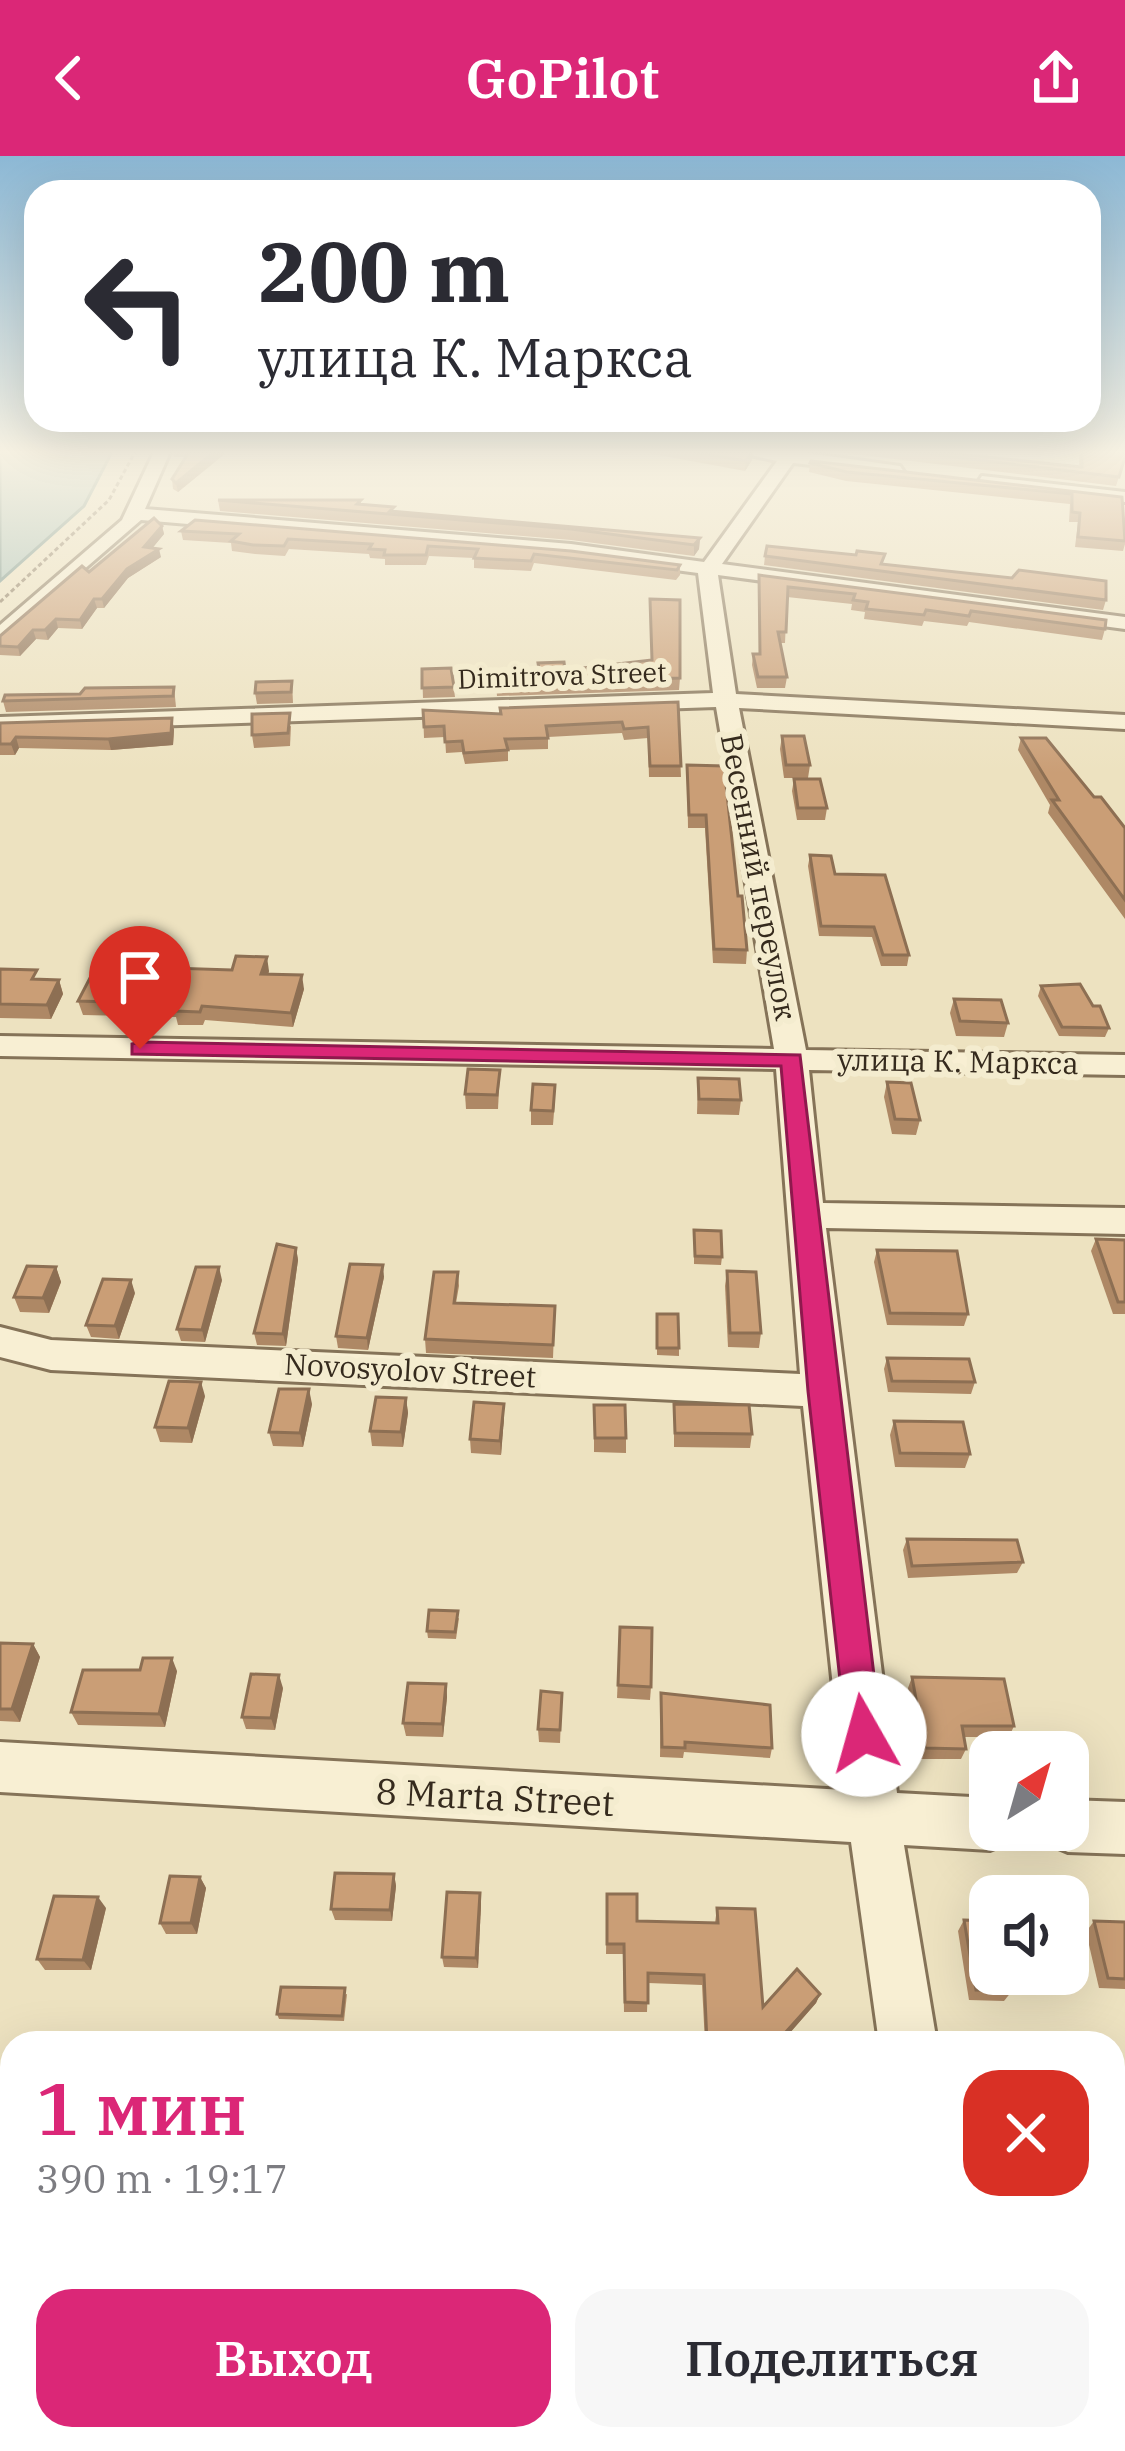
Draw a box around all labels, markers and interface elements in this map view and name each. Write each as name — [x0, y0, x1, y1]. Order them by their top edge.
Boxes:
text: GoPilot — [466, 43, 659, 113]
icon: back — [36, 45, 102, 111]
icon: share — [1023, 45, 1089, 111]
text: 200 m — [258, 216, 510, 325]
icon: left — [60, 228, 216, 384]
text: улица К. Маркса — [258, 322, 693, 392]
street label: Dimitrova Street — [457, 653, 667, 696]
street label: Весенний переулок — [713, 730, 806, 1023]
pin — [89, 926, 191, 1049]
icon: arrive — [107, 944, 173, 1010]
street label: улица К. Маркса — [837, 1039, 1079, 1082]
street label: Novosyolov Street — [283, 1343, 537, 1396]
position arrow — [801, 1671, 927, 1797]
north arrow — [969, 1731, 1089, 1851]
map controls — [969, 1731, 1089, 1995]
street label: 8 Marta Street — [374, 1767, 616, 1826]
button: sound — [969, 1875, 1089, 1995]
text: 1 мин — [36, 2061, 247, 2155]
button: close — [963, 2070, 1089, 2196]
text: 390 m · 19:17 — [36, 2153, 288, 2204]
button: Выход — [36, 2289, 551, 2427]
button: Поделиться — [575, 2289, 1089, 2427]

